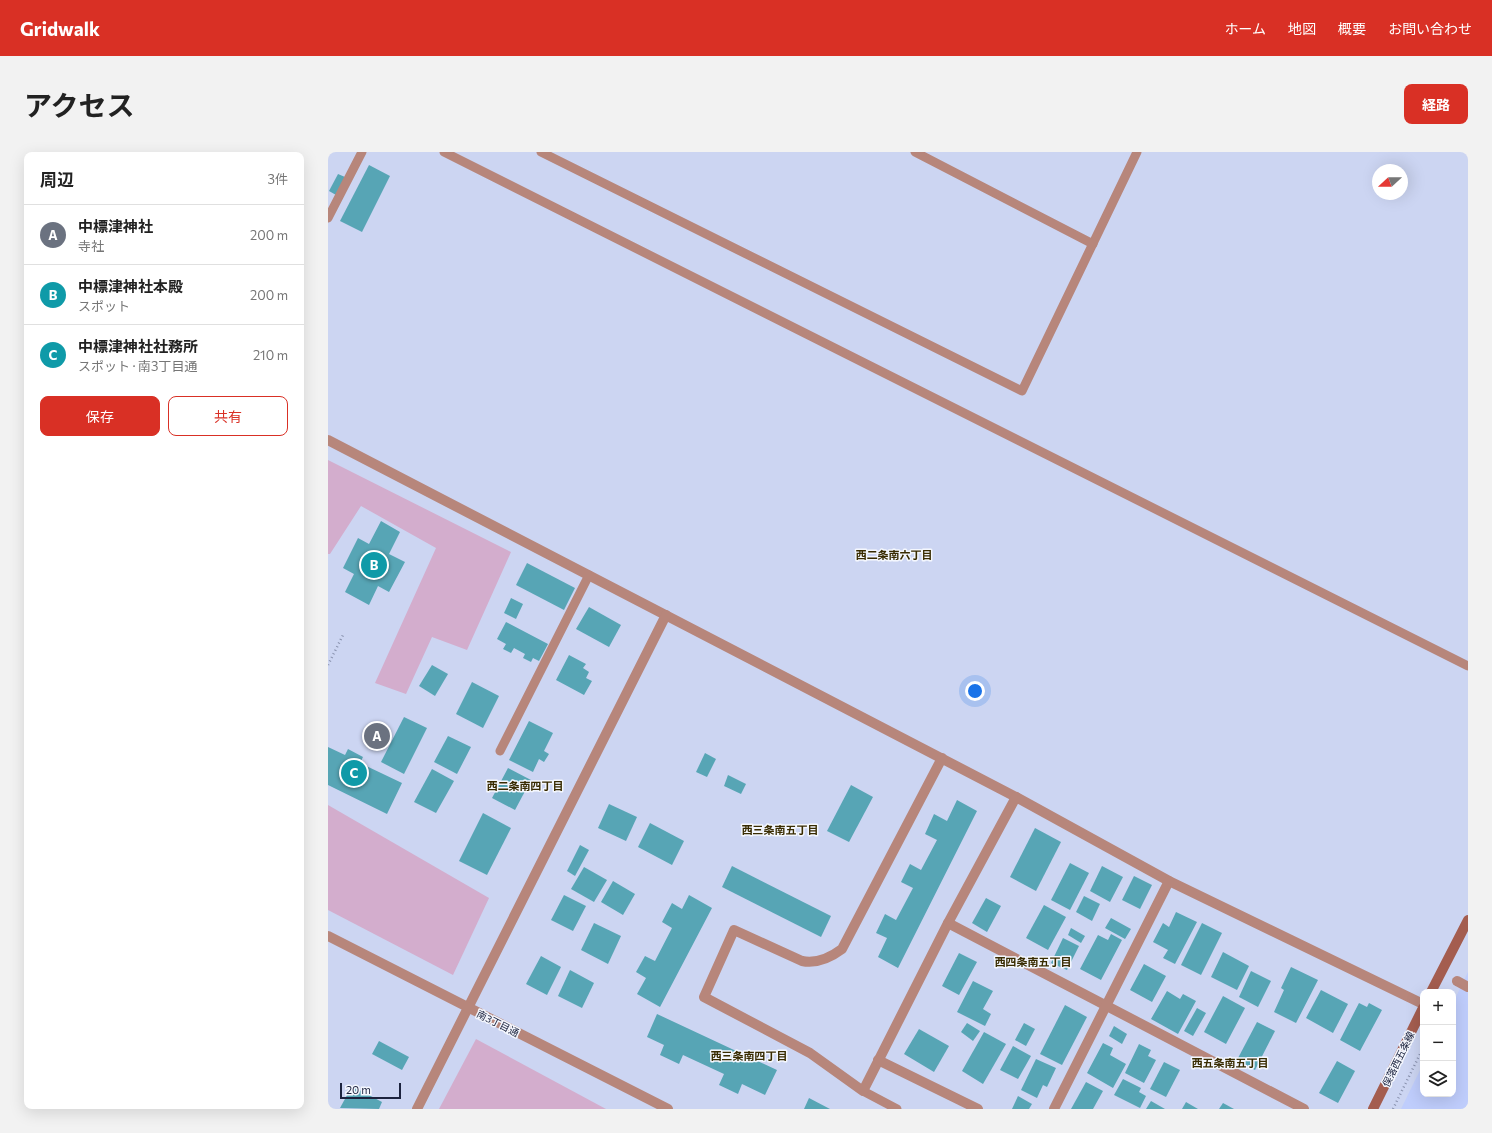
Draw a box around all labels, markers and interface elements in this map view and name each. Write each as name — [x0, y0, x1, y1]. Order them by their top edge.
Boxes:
text: Gridwalk — [20, 17, 100, 40]
text: ホーム — [1224, 20, 1266, 37]
text: 地図 — [1288, 20, 1316, 37]
text: 概要 — [1338, 20, 1366, 37]
text: お問い合わせ — [1388, 20, 1472, 37]
button: 経路 — [1404, 84, 1468, 124]
text: アクセス — [24, 88, 135, 122]
north arrow — [1372, 164, 1408, 200]
text: 周辺 — [40, 169, 74, 190]
text: 3件 — [268, 171, 288, 187]
text: 中標津神社 — [78, 217, 153, 235]
text: A — [48, 227, 58, 243]
text: 200 m — [250, 227, 288, 243]
text: 寺社 — [78, 238, 104, 254]
text: 中標津神社本殿 — [78, 277, 183, 295]
text: B — [49, 287, 57, 303]
text: 200 m — [250, 287, 288, 303]
text: スポット — [78, 298, 130, 314]
text: 中標津神社社務所 — [78, 337, 198, 355]
text: C — [49, 347, 57, 363]
text: 210 m — [253, 347, 288, 363]
text: スポット · 南3丁目通 — [78, 358, 197, 374]
button: 保存 — [40, 396, 160, 436]
button: 共有 — [168, 396, 288, 436]
district label: 西二条南六丁目 — [856, 548, 933, 561]
pin: B — [361, 550, 387, 580]
your location — [965, 681, 985, 701]
pin: A — [364, 721, 390, 751]
pin: C — [341, 758, 367, 788]
district label: 西二条南四丁目 — [487, 779, 564, 792]
district label: 西三条南五丁目 — [742, 823, 819, 836]
district label: 西四条南五丁目 — [995, 955, 1072, 968]
map controls — [1420, 989, 1456, 1097]
button: + — [1420, 989, 1456, 1025]
street label: 南3丁目通 — [475, 1007, 521, 1039]
button: − — [1420, 1025, 1456, 1061]
street label: 俣落西五条線 — [1379, 1029, 1417, 1089]
district label: 西三条南四丁目 — [711, 1049, 788, 1062]
district label: 西五条南五丁目 — [1192, 1056, 1269, 1069]
button: layers — [1420, 1061, 1456, 1097]
scale bar — [340, 1081, 401, 1100]
text: 20 m — [346, 1083, 371, 1096]

